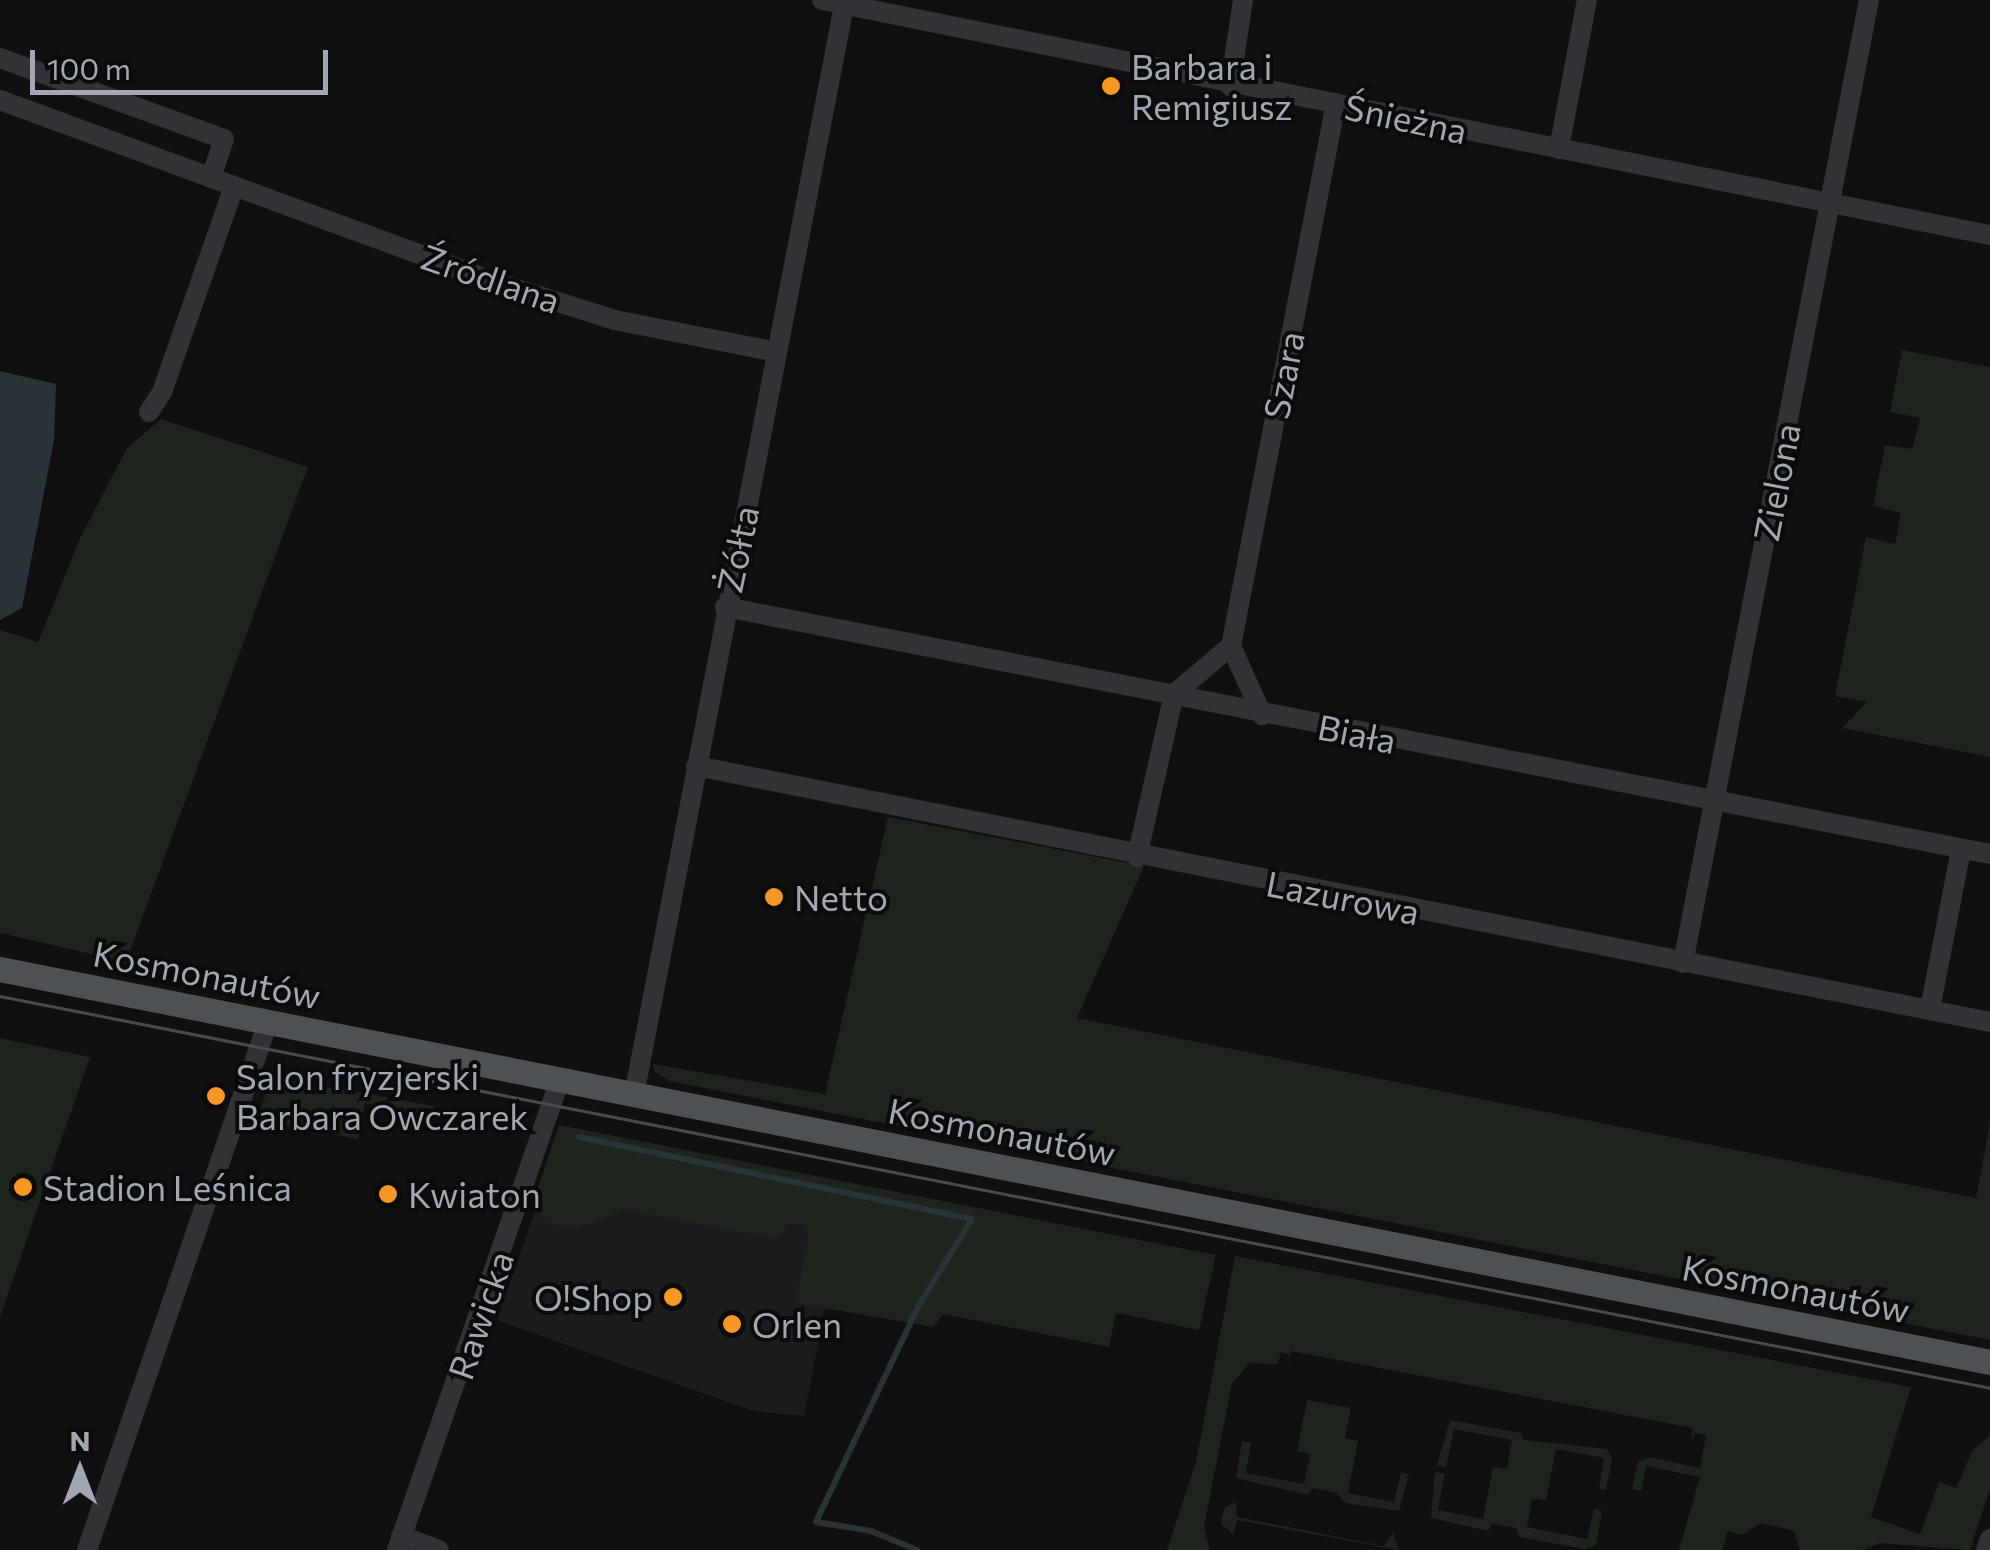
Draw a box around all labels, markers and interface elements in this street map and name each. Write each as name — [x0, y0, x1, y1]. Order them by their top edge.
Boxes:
scale bar — [35, 30, 332, 92]
place label: Barbara i Remigiusz — [1131, 45, 1292, 127]
text: 100 m — [47, 49, 131, 86]
marker: Barbara i Remigiusz — [1100, 75, 1122, 97]
street label: Śnieżna — [1341, 85, 1471, 151]
street label: Źródlana — [416, 235, 566, 321]
street label: Szara — [1254, 328, 1312, 422]
street label: Zielona — [1744, 420, 1808, 544]
street label: Żółta — [707, 502, 767, 596]
street label: Biała — [1314, 705, 1400, 761]
street label: Lazurowa — [1263, 862, 1423, 932]
place label: Netto — [794, 876, 888, 918]
marker: Netto — [763, 886, 785, 908]
street label: Kosmonautów — [90, 931, 324, 1017]
place label: Salon fryzjerski Barbara Owczarek — [236, 1055, 528, 1137]
marker: Salon fryzjerski Barbara Owczarek — [205, 1085, 227, 1107]
street label: Kosmonautów — [885, 1088, 1119, 1174]
place label: Stadion Leśnica — [43, 1166, 292, 1208]
place label: Kwiaton — [408, 1173, 541, 1215]
marker: Stadion Leśnica — [12, 1176, 34, 1198]
marker: Kwiaton — [377, 1183, 399, 1205]
street label: Rawicka — [439, 1245, 521, 1385]
street label: Kosmonautów — [1679, 1245, 1913, 1331]
place label: O!Shop — [534, 1276, 653, 1318]
marker: O!Shop — [662, 1286, 684, 1308]
place label: Orlen — [752, 1303, 842, 1345]
marker: Orlen — [721, 1313, 743, 1335]
north arrow — [30, 1420, 130, 1520]
text: N — [70, 1423, 91, 1457]

